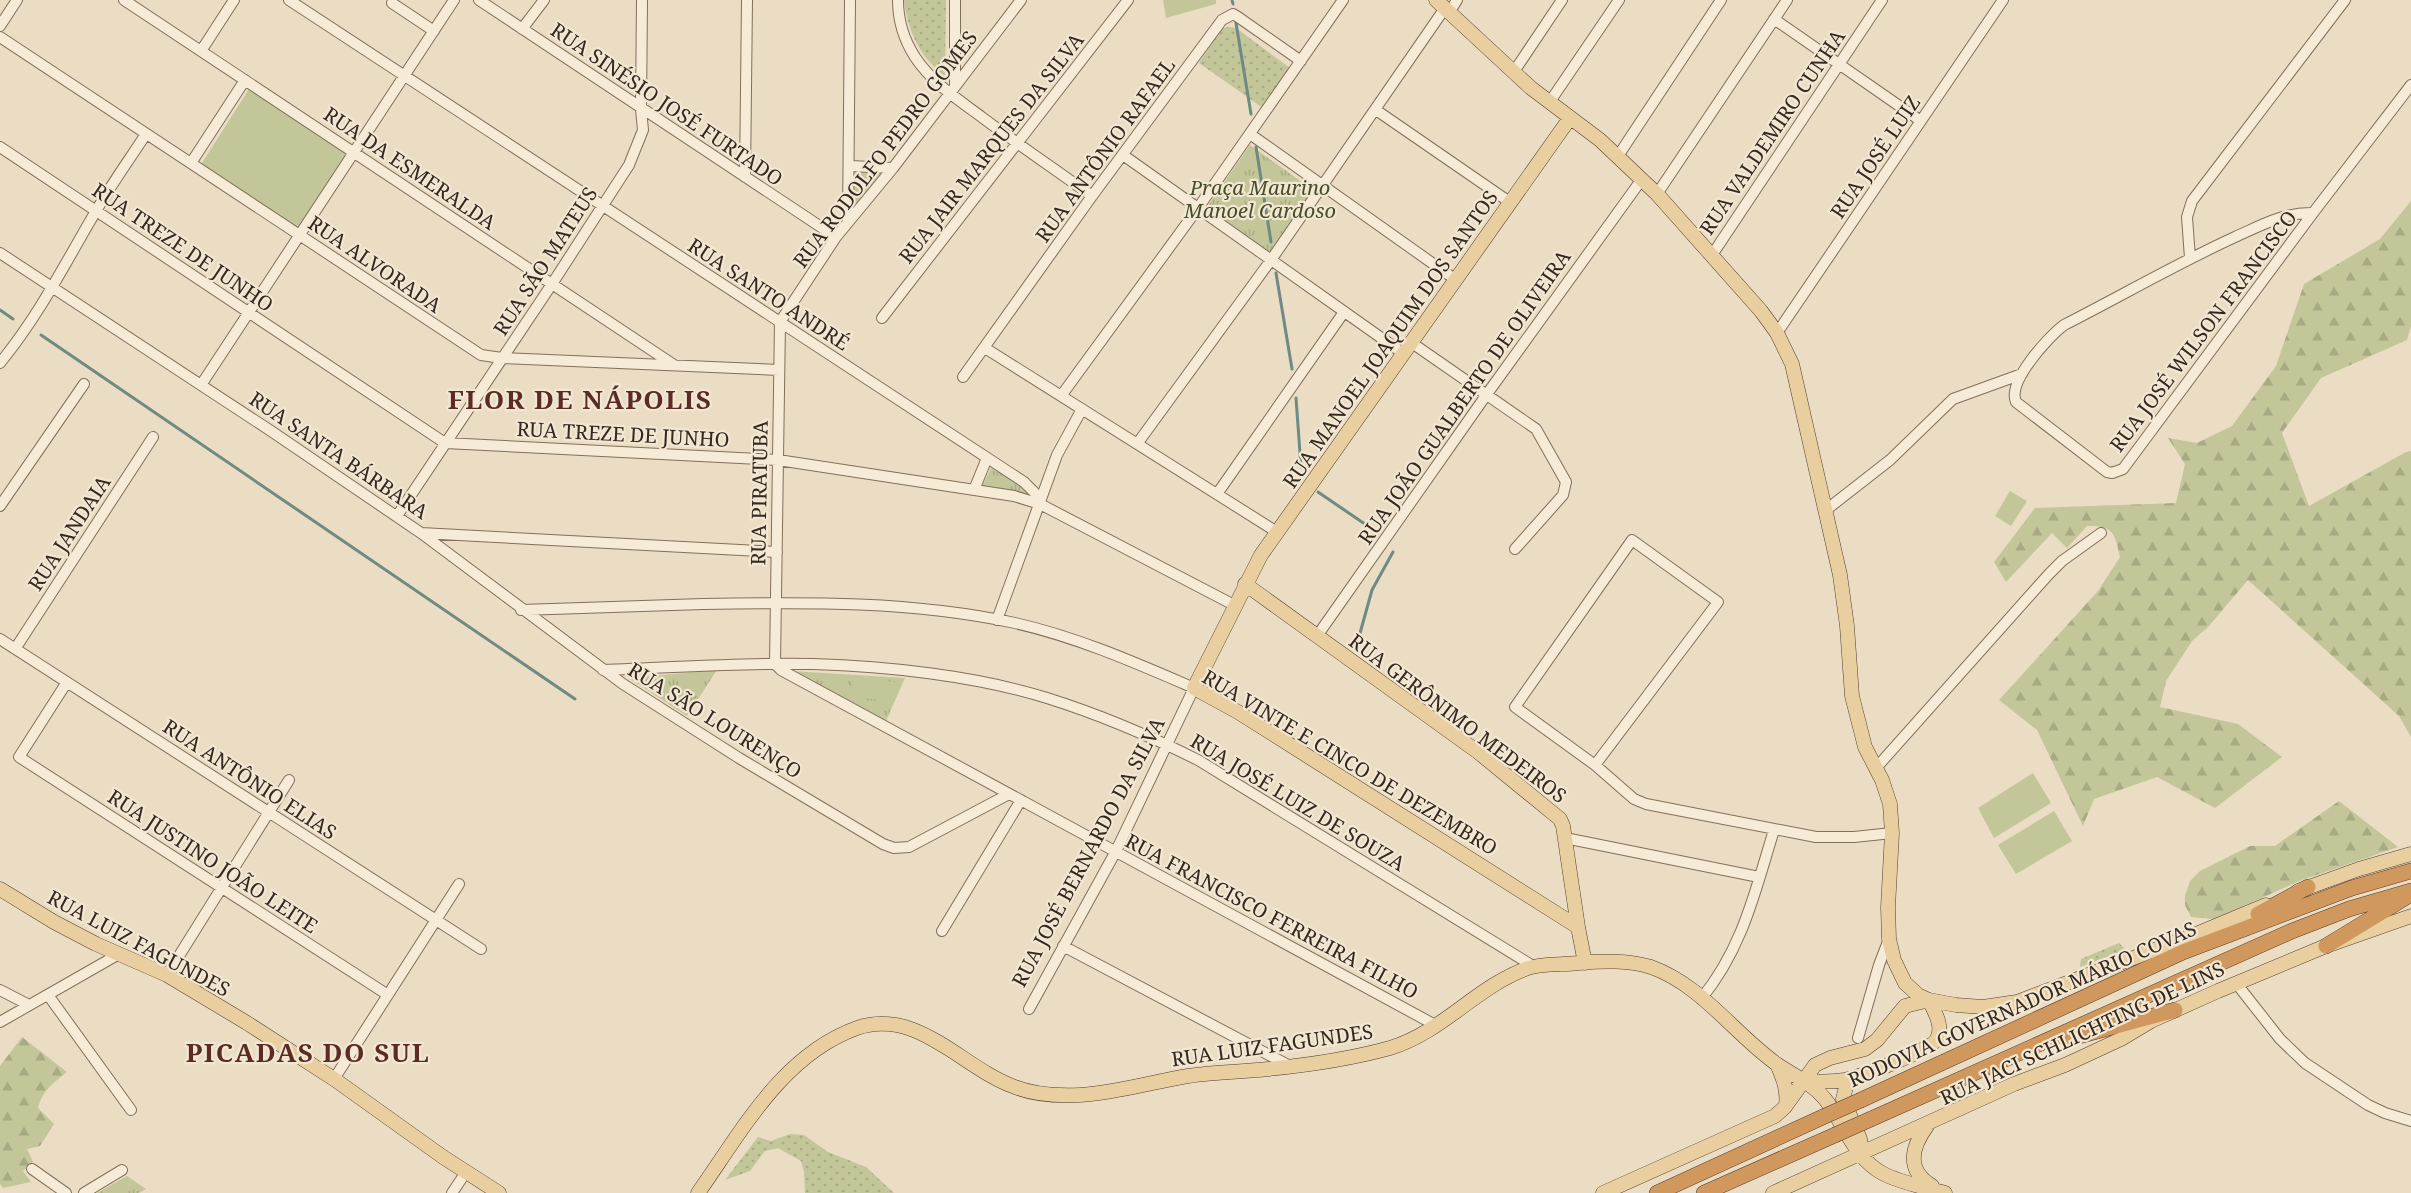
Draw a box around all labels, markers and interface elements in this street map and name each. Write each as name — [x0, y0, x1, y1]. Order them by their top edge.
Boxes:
street label: RUA SINÉSIO JOSÉ FURTADO — [546, 16, 788, 192]
street label: RUA VALDEMIRO CUNHA — [1693, 23, 1851, 240]
street label: RUA RODOLFO PEDRO GOMES — [787, 25, 983, 273]
street label: RUA JAIR MARQUES DA SILVA — [892, 27, 1090, 269]
street label: RUA ANTÔNIO RAFAEL — [1029, 52, 1181, 248]
street label: RUA JOSÉ LUIZ — [1824, 90, 1926, 224]
street label: RUA DA ESMERALDA — [319, 100, 502, 236]
park label: Praça Maurino Manoel Cardoso — [1183, 174, 1336, 224]
street label: RUA TREZE DE JUNHO — [87, 176, 279, 318]
street label: RUA SÃO MATEUS — [487, 182, 603, 340]
street label: RUA MANOEL JOAQUIM DOS SANTOS — [1276, 185, 1504, 493]
street label: RUA JOSÉ WILSON FRANCISCO — [2103, 205, 2303, 457]
street label: RUA ALVORADA — [303, 209, 448, 319]
street label: RUA SANTO ANDRÉ — [683, 232, 855, 356]
street label: RUA JOÃO GUALBERTO DE OLIVEIRA — [1351, 244, 1577, 550]
district label: FLOR DE NÁPOLIS — [448, 381, 712, 417]
street label: RUA SANTA BÁRBARA — [244, 385, 434, 525]
street label: RUA TREZE DE JUNHO — [516, 415, 730, 453]
street label: RUA PIRATUBA — [744, 419, 774, 566]
street label: RUA JANDAIA — [22, 469, 117, 596]
street label: RUA GERÔNIMO MEDEIROS — [1344, 627, 1572, 809]
street label: RUA SÃO LOURENÇO — [623, 656, 807, 784]
street label: RUA VINTE E CINCO DE DEZEMBRO — [1197, 663, 1503, 861]
street label: RUA JOSÉ BERNARDO DA SILVA — [1005, 712, 1171, 991]
street label: RUA ANTÔNIO ELIAS — [158, 713, 342, 845]
street label: RUA JOSÉ LUIZ DE SOUZA — [1186, 727, 1411, 877]
street label: RUA JUSTINO JOÃO LEITE — [103, 783, 323, 939]
street label: RUA FRANCISCO FERREIRA FILHO — [1121, 827, 1423, 1005]
street label: RUA LUIZ FAGUNDES — [43, 883, 235, 1003]
street label: RODOVIA GOVERNADOR MÁRIO COVAS — [1844, 915, 2200, 1093]
street label: RUA JACI SCHLICHTING DE LINS — [1935, 955, 2229, 1111]
street label: RUA LUIZ FAGUNDES — [1170, 1017, 1374, 1073]
district label: PICADAS DO SUL — [186, 1034, 430, 1070]

